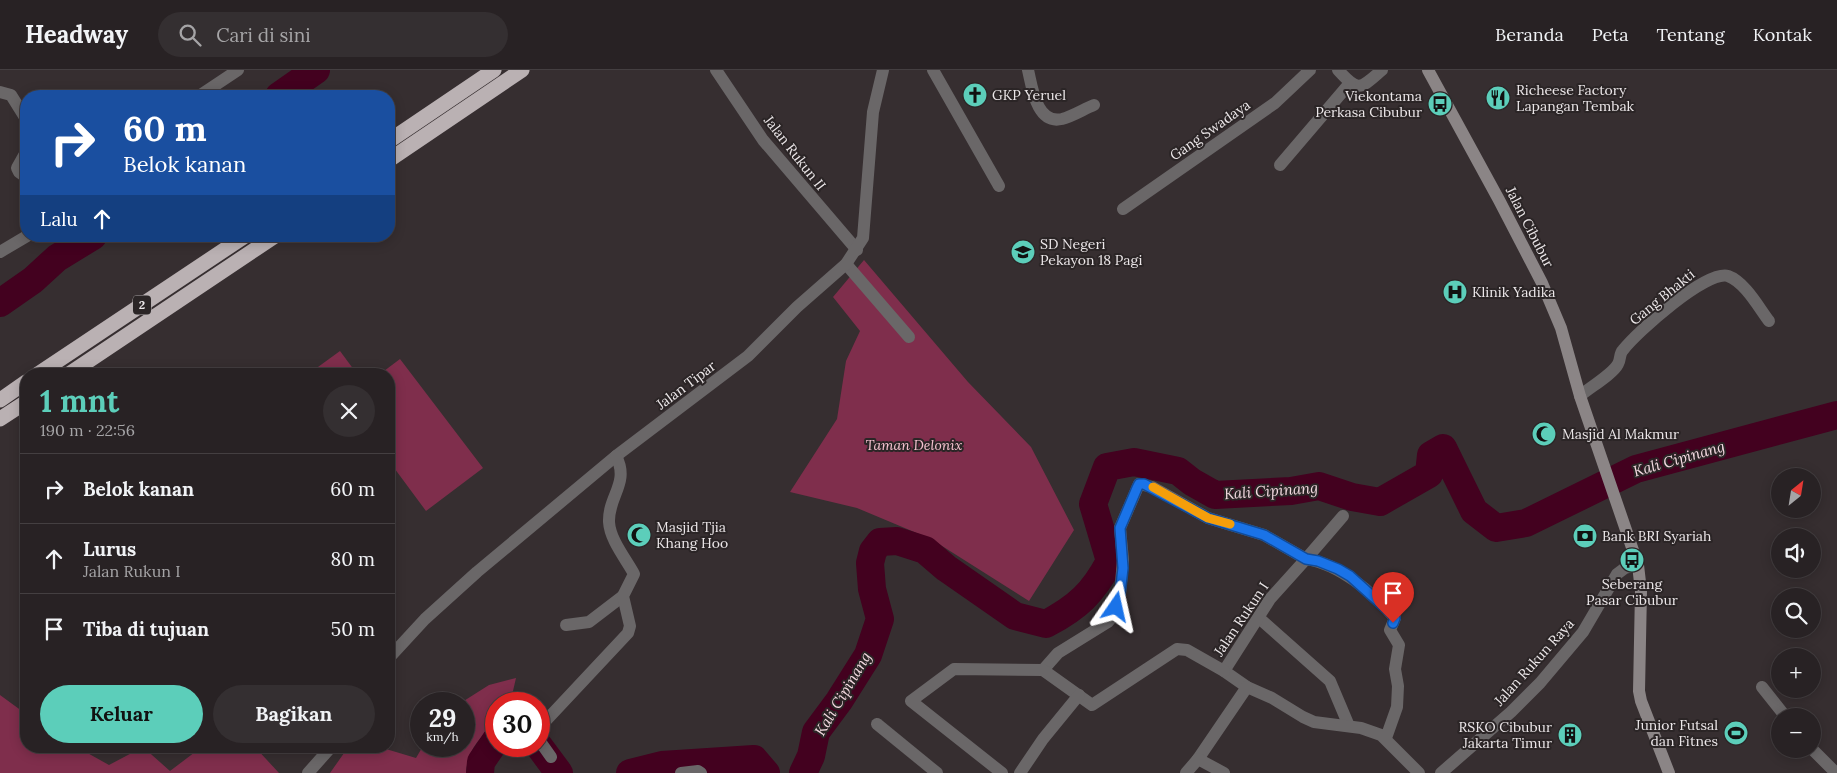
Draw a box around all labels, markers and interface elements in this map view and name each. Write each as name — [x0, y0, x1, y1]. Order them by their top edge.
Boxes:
search box — [158, 12, 508, 57]
text: Headway — [25, 19, 128, 50]
icon: search — [176, 21, 204, 49]
text: Cari di sini — [216, 23, 311, 47]
text: Beranda — [1495, 23, 1564, 46]
text: Peta — [1592, 23, 1628, 46]
text: Tentang — [1656, 23, 1725, 46]
text: Kontak — [1753, 23, 1812, 46]
place label: Richeese Factory Lapangan Tembak — [1516, 81, 1635, 115]
church icon: GKP Yeruel — [962, 82, 988, 108]
restaurant icon: Richeese Factory Lapangan Tembak — [1485, 85, 1511, 111]
place label: GKP Yeruel — [992, 86, 1066, 104]
place label: Viekontama Perkasa Cibubur — [1315, 87, 1422, 121]
bus stop icon: Viekontama Perkasa Cibubur — [1427, 91, 1453, 117]
street label: Gang Swadaya — [1166, 96, 1254, 164]
text: 60 m — [123, 106, 207, 151]
icon: right — [40, 110, 105, 175]
street label: Jalan Rukun II — [760, 111, 830, 194]
text: Belok kanan — [123, 150, 246, 178]
street label: Jalan Cibubur — [1501, 183, 1558, 270]
icon: ahead — [88, 205, 116, 233]
text: Lalu — [40, 207, 78, 231]
place label: SD Negeri Pekayon 18 Pagi — [1040, 235, 1142, 269]
school or university icon: SD Negeri Pekayon 18 Pagi — [1010, 239, 1036, 265]
street label: Gang Bhakti — [1626, 265, 1698, 329]
hospital icon: Klinik Yadika — [1442, 279, 1468, 305]
place label: Klinik Yadika — [1472, 283, 1555, 301]
road number: 2 — [133, 296, 151, 314]
street label: Jalan Tipar — [652, 357, 719, 414]
text: 1 mnt — [40, 382, 119, 420]
button: close — [323, 385, 375, 437]
text: 190 m · 22:56 — [40, 420, 135, 440]
mosque icon: Masjid Al Makmur — [1531, 421, 1557, 447]
place label: Masjid Al Makmur — [1562, 425, 1679, 443]
park label: Taman Delonix — [865, 436, 963, 454]
water label: Kali Cipinang — [1631, 436, 1727, 481]
north arrow — [1771, 468, 1821, 518]
map controls — [1771, 468, 1821, 758]
icon: right — [40, 475, 68, 503]
text: Belok kanan — [83, 477, 194, 501]
text: 60 m — [330, 477, 375, 501]
water label: Kali Cipinang — [1223, 478, 1319, 503]
place label: Masjid Tjia Khang Hoo — [656, 518, 728, 552]
mosque icon: Masjid Tjia Khang Hoo — [626, 522, 652, 548]
bank icon: Bank BRI Syariah — [1572, 523, 1598, 549]
place label: Bank BRI Syariah — [1602, 527, 1711, 545]
button: sound — [1771, 528, 1821, 578]
text: Lurus — [83, 537, 136, 561]
icon: ahead — [40, 545, 68, 573]
text: 80 m — [331, 547, 375, 571]
bus stop icon: Seberang Pasar Cibubur — [1619, 547, 1645, 573]
text: Jalan Rukun I — [83, 561, 181, 581]
pin — [1372, 572, 1414, 623]
place label: Seberang Pasar Cibubur — [1586, 575, 1678, 609]
street label: Jalan Rukun I — [1209, 579, 1272, 660]
icon: arrive — [1379, 579, 1407, 607]
position arrow — [1089, 580, 1141, 632]
button: search — [1771, 588, 1821, 638]
icon: arrive — [40, 615, 68, 643]
street label: Jalan Rukun Raya — [1489, 615, 1578, 710]
text: Tiba di tujuan — [83, 617, 209, 641]
text: 50 m — [331, 617, 375, 641]
water label: Kali Cipinang — [810, 648, 875, 739]
button: + — [1771, 648, 1821, 698]
button: Keluar — [40, 685, 203, 743]
button: Bagikan — [213, 685, 375, 743]
speed limit sign: 30 — [485, 692, 550, 757]
text: 29 — [429, 702, 456, 734]
button: − — [1771, 708, 1821, 758]
place label: Junior Futsal dan Fitnes — [1634, 716, 1718, 750]
place label: RSKO Cibubur Jakarta Timur — [1458, 718, 1552, 752]
sports icon: Junior Futsal dan Fitnes — [1723, 720, 1749, 746]
building icon: RSKO Cibubur Jakarta Timur — [1557, 722, 1583, 748]
text: km/h — [426, 729, 459, 744]

